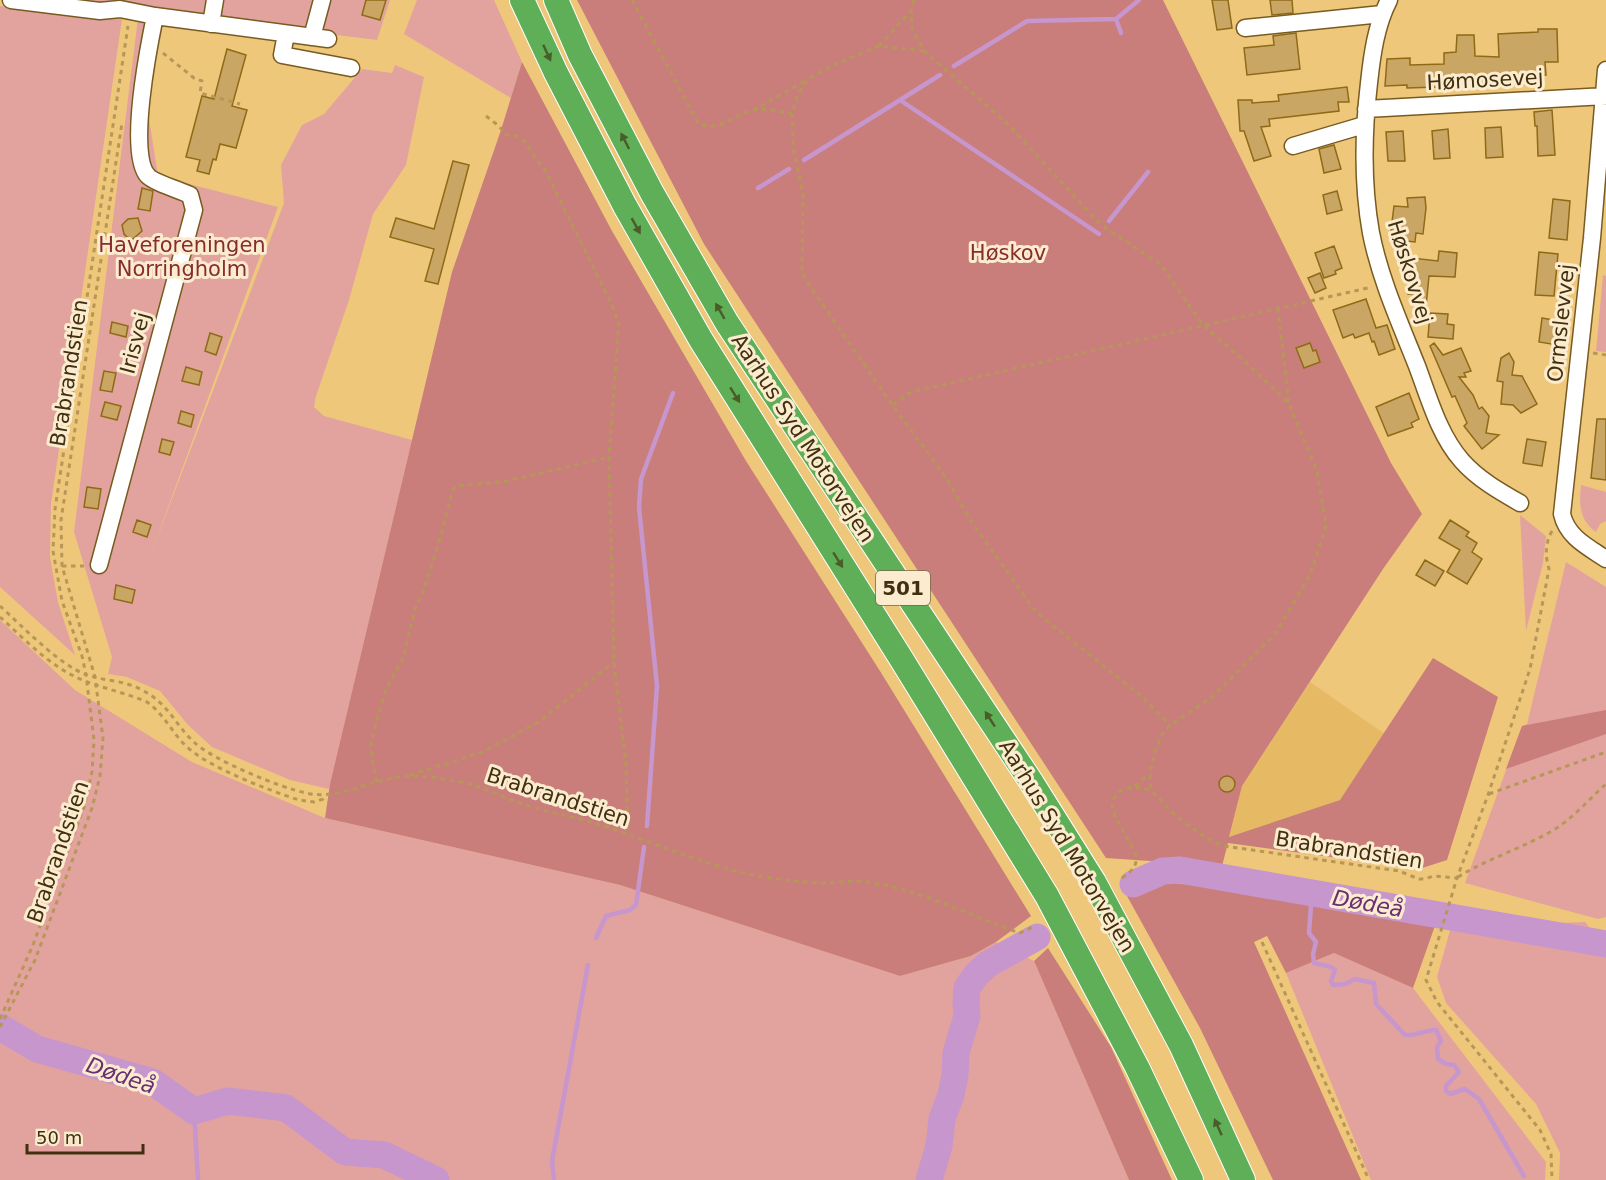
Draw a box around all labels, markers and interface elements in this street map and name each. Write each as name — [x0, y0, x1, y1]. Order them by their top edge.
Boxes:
one-way arrow — [542, 45, 551, 62]
street label: Hømosevej — [1426, 65, 1544, 95]
one-way arrow — [620, 132, 630, 149]
street label: Høskovvej — [1383, 217, 1437, 327]
one-way arrow — [631, 218, 642, 234]
park label: Haveforeningen Norringholm — [98, 233, 266, 281]
park label: Høskov — [970, 241, 1046, 265]
street label: Ormslevvej — [1543, 263, 1579, 383]
street label: Brabrandstien — [46, 298, 92, 448]
one-way arrow — [715, 303, 726, 319]
street label: Irisvej — [115, 310, 155, 376]
street label: Aarhus Syd Motorvejen — [727, 329, 879, 547]
one-way arrow — [729, 387, 740, 403]
one-way arrow — [833, 552, 844, 568]
road number: 501 — [876, 571, 930, 605]
one-way arrow — [985, 711, 996, 727]
street label: Aarhus Syd Motorvejen — [994, 735, 1140, 957]
street label: Brabrandstien — [484, 763, 632, 831]
street label: Brabrandstien — [22, 778, 94, 926]
street label: Brabrandstien — [1274, 827, 1424, 873]
water label: Dødeå — [1331, 885, 1405, 922]
water label: Dødeå — [83, 1052, 159, 1099]
scale bar — [27, 1117, 142, 1155]
one-way arrow — [1214, 1118, 1223, 1135]
text: 50 m — [36, 1127, 82, 1148]

